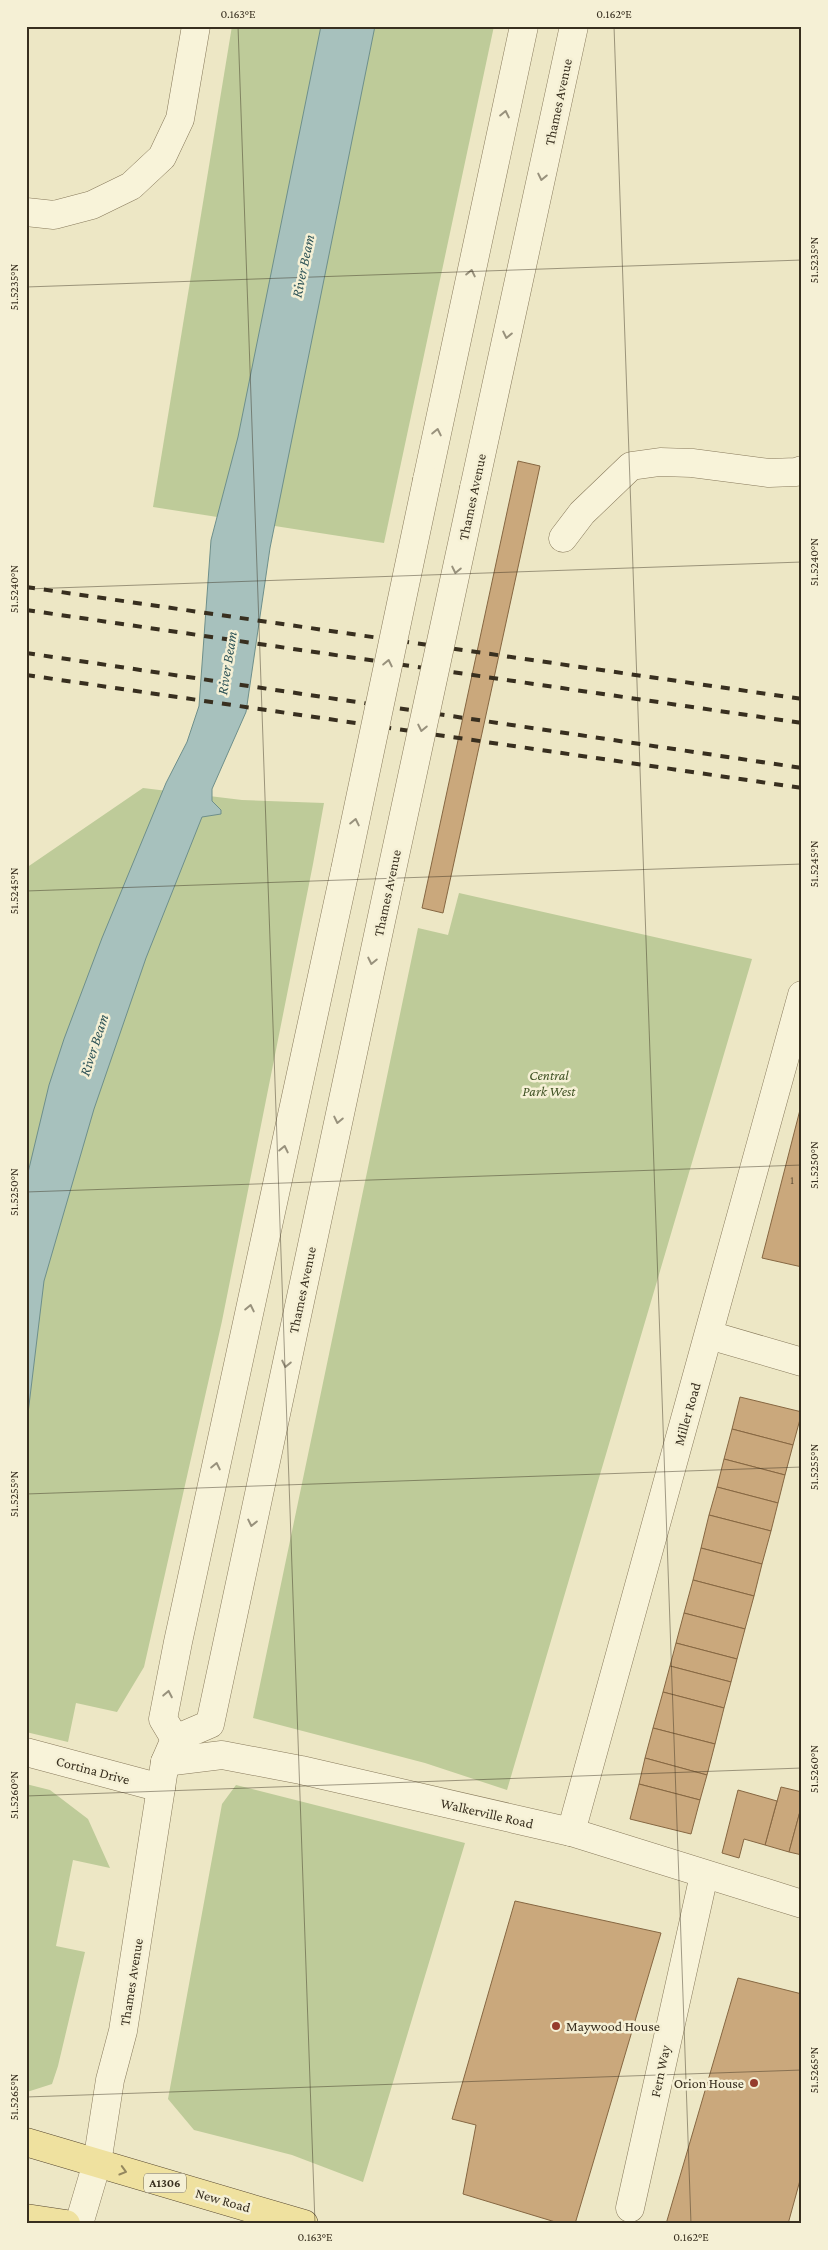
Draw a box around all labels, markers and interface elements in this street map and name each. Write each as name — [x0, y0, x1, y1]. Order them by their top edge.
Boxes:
text: 0.163°E — [220, 7, 256, 21]
text: 0.162°E — [596, 7, 632, 21]
street label: Thames Avenue — [541, 57, 575, 147]
one-way arrow — [499, 110, 510, 119]
one-way arrow — [537, 172, 547, 181]
water label: River Beam — [289, 233, 317, 299]
text: 51.5235°N — [807, 237, 821, 283]
text: 51.5235°N — [7, 264, 21, 310]
one-way arrow — [465, 269, 476, 278]
one-way arrow — [502, 331, 513, 340]
one-way arrow — [431, 428, 442, 436]
street label: Thames Avenue — [455, 452, 489, 542]
text: 51.5240°N — [807, 538, 821, 586]
text: 51.5240°N — [7, 565, 21, 613]
one-way arrow — [451, 565, 462, 574]
water label: River Beam — [214, 630, 240, 696]
one-way arrow — [382, 659, 393, 668]
one-way arrow — [417, 724, 428, 733]
one-way arrow — [349, 818, 359, 827]
text: 51.5245°N — [807, 840, 821, 888]
street label: Thames Avenue — [370, 848, 404, 938]
text: 51.5245°N — [7, 867, 21, 915]
one-way arrow — [368, 957, 378, 965]
water label: River Beam — [76, 1012, 112, 1078]
park label: Central Park West — [523, 1067, 576, 1099]
one-way arrow — [334, 1115, 344, 1124]
text: 51.5250°N — [807, 1141, 821, 1189]
one-way arrow — [278, 1144, 289, 1153]
text: 51.5250°N — [7, 1168, 21, 1216]
house number: 1 — [790, 1174, 794, 1186]
street label: Thames Avenue — [285, 1245, 319, 1335]
one-way arrow — [244, 1303, 255, 1312]
one-way arrow — [281, 1360, 292, 1369]
street label: Miller Road — [670, 1380, 704, 1447]
text: 51.5255°N — [807, 1444, 821, 1490]
one-way arrow — [210, 1462, 221, 1471]
text: 51.5255°N — [7, 1471, 21, 1517]
one-way arrow — [247, 1519, 258, 1528]
one-way arrow — [162, 1689, 172, 1698]
text: 51.5260°N — [807, 1745, 821, 1793]
street label: Cortina Drive — [54, 1753, 132, 1787]
text: 51.5260°N — [7, 1771, 21, 1819]
street label: Walkerville Road — [439, 1795, 536, 1832]
street label: Thames Avenue — [116, 1937, 146, 2027]
place label: Maywood House — [566, 2018, 660, 2034]
marker: Maywood House — [550, 2020, 562, 2032]
street label: Fern Way — [647, 2043, 673, 2099]
text: 51.5265°N — [807, 2046, 821, 2094]
text: 51.5265°N — [7, 2073, 21, 2121]
place label: Orion House — [674, 2075, 744, 2091]
marker: Orion House — [748, 2077, 760, 2089]
one-way arrow — [119, 2165, 127, 2175]
road number: A1306 — [144, 2174, 186, 2192]
street label: New Road — [194, 2185, 253, 2216]
text: 0.163°E — [297, 2230, 333, 2244]
text: 0.162°E — [673, 2230, 709, 2244]

